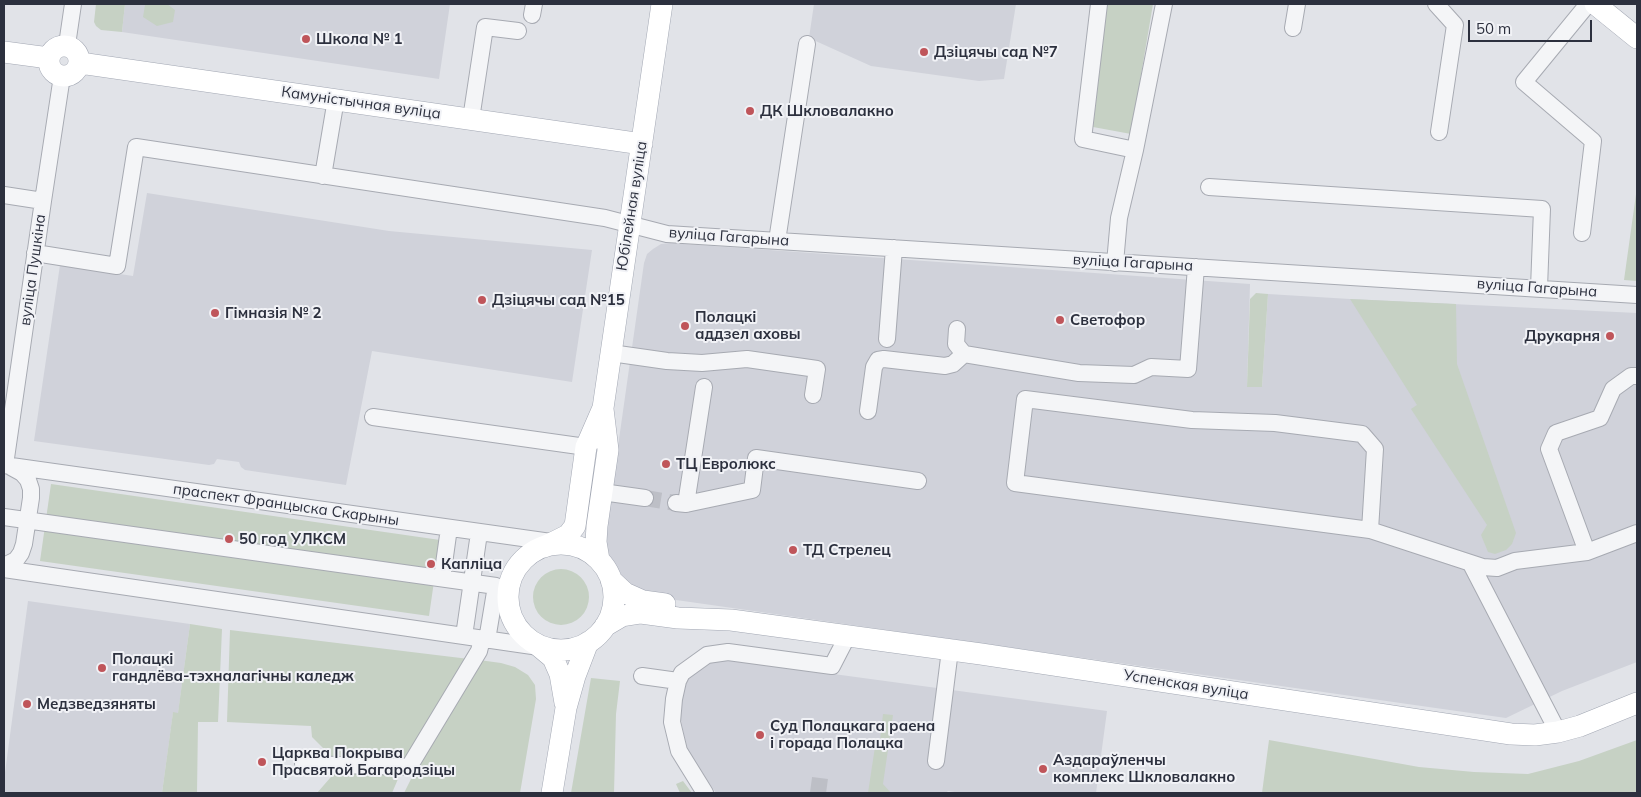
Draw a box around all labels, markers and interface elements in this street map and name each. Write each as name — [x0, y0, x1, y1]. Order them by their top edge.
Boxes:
scale bar — [1471, 10, 1595, 42]
text: 50 m — [1476, 19, 1511, 38]
place label: Школа № 1 — [316, 30, 403, 48]
marker: Школа № 1 — [300, 33, 312, 45]
place label: Дзіцячы сад №7 — [934, 43, 1058, 61]
marker: Дзіцячы сад №7 — [918, 46, 930, 58]
street label: Камуністычная вуліца — [280, 83, 442, 123]
place label: ДК Шкловалакно — [760, 102, 894, 120]
marker: ДК Шкловалакно — [744, 105, 756, 117]
street label: Юбілейная вуліца — [613, 140, 651, 272]
street label: вуліца Пушкіна — [16, 213, 50, 327]
street label: вуліца Гагарына — [668, 224, 790, 250]
street label: вуліца Гагарына — [1072, 251, 1194, 275]
street label: вуліца Гагарына — [1476, 275, 1598, 301]
place label: Дзіцячы сад №15 — [492, 291, 625, 309]
marker: Дзіцячы сад №15 — [476, 294, 488, 306]
place label: Гімназія № 2 — [225, 304, 322, 322]
marker: Гімназія № 2 — [209, 307, 221, 319]
place label: Полацкі аддзел аховы — [695, 308, 801, 343]
place label: Светофор — [1070, 311, 1145, 329]
marker: Светофор — [1054, 314, 1066, 326]
marker: Полацкі аддзел аховы — [679, 320, 691, 332]
place label: Друкарня — [1525, 327, 1600, 345]
marker: Друкарня — [1604, 330, 1616, 342]
place label: ТЦ Евролюкс — [676, 455, 776, 473]
marker: ТЦ Евролюкс — [660, 458, 672, 470]
street label: праспект Францыска Скарыны — [172, 480, 400, 530]
place label: 50 год УЛКСМ — [239, 530, 346, 548]
marker: 50 год УЛКСМ — [223, 533, 235, 545]
place label: ТД Стрелец — [803, 541, 891, 559]
marker: ТД Стрелец — [787, 544, 799, 556]
place label: Капліца — [441, 555, 502, 573]
marker: Капліца — [425, 558, 437, 570]
place label: Полацкі гандлёва-тэхналагічны каледж — [112, 650, 354, 685]
marker: Полацкі гандлёва-тэхналагічны каледж — [96, 662, 108, 674]
street label: Успенская вуліца — [1122, 666, 1250, 704]
place label: Медзведзяняты — [37, 695, 156, 713]
marker: Медзведзяняты — [21, 698, 33, 710]
place label: Суд Полацкага раена і горада Полацка — [770, 717, 935, 752]
marker: Суд Полацкага раена і горада Полацка — [754, 729, 766, 741]
place label: Царква Покрыва Прасвятой Багародзіцы — [272, 744, 455, 779]
place label: Аздараўленчы комплекс Шкловалакно — [1053, 751, 1235, 786]
marker: Царква Покрыва Прасвятой Багародзіцы — [256, 756, 268, 768]
marker: Аздараўленчы комплекс Шкловалакно — [1037, 763, 1049, 775]

